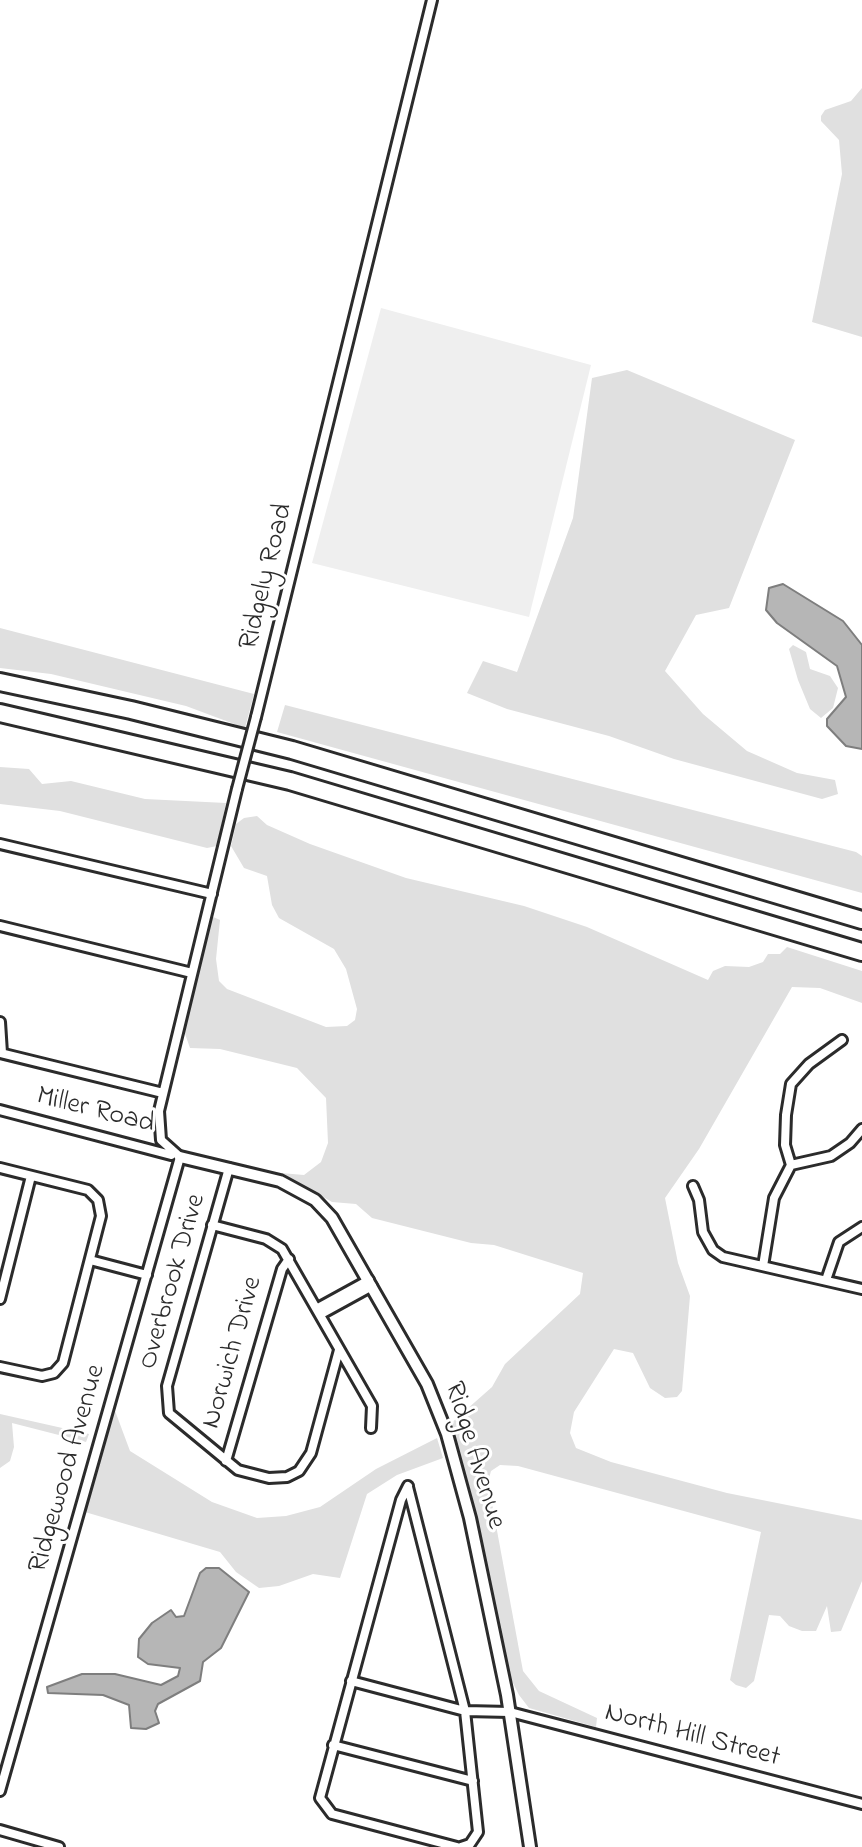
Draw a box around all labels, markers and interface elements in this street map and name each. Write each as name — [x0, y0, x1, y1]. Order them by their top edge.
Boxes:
street label: Ridgely Road — [234, 500, 302, 654]
street label: Miller Road — [32, 1081, 158, 1143]
street label: Overbrook Drive — [133, 1191, 215, 1373]
street label: Norwich Drive — [196, 1273, 272, 1433]
street label: Ridgewood Avenue — [23, 1361, 115, 1577]
street label: Ridge Avenue — [435, 1378, 511, 1534]
street label: North Hill Street — [601, 1697, 783, 1777]

